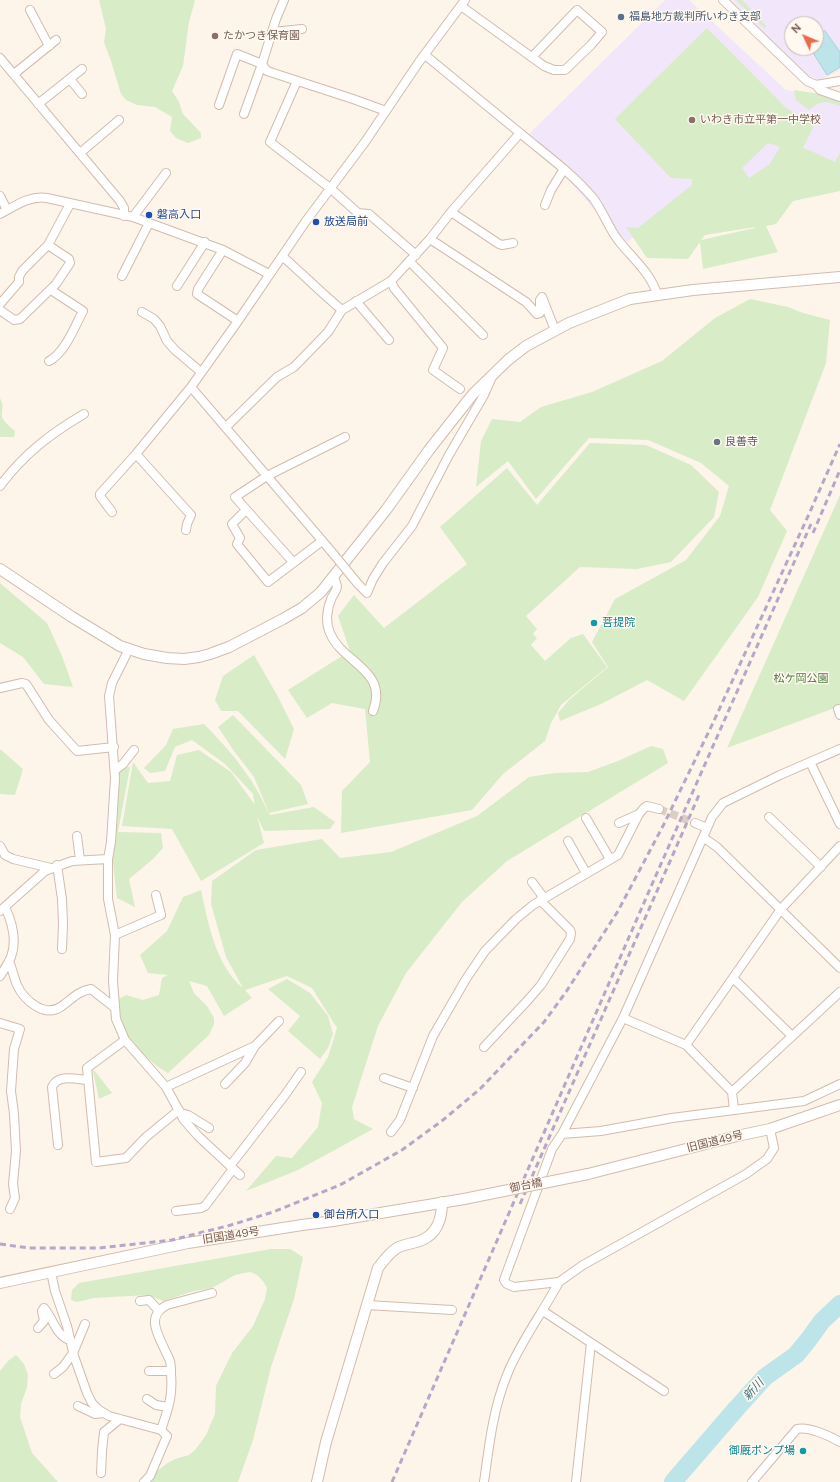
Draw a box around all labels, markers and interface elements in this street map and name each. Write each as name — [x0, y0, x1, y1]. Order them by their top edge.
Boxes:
place label: 福島地方裁判所いわき支部 — [629, 10, 761, 24]
marker: 福島地方裁判所いわき支部 — [616, 12, 626, 22]
north arrow — [784, 16, 824, 56]
text: N — [788, 21, 804, 36]
place label: たかつき保育園 — [223, 29, 300, 43]
marker: たかつき保育園 — [210, 31, 220, 41]
place label: いわき市立平第一中学校 — [700, 113, 821, 127]
marker: いわき市立平第一中学校 — [687, 115, 697, 125]
place label: 磐高入口 — [157, 208, 201, 222]
marker: 磐高入口 — [144, 210, 154, 220]
place label: 放送局前 — [324, 215, 368, 229]
marker: 放送局前 — [311, 217, 321, 227]
place label: 良善寺 — [725, 435, 758, 449]
marker: 良善寺 — [712, 437, 722, 447]
place label: 菩提院 — [602, 616, 635, 630]
marker: 菩提院 — [589, 618, 599, 628]
park label: 松ケ岡公園 — [774, 672, 828, 686]
street label: 旧国道49号 — [685, 1129, 745, 1155]
street label: 御台橋 — [509, 1176, 543, 1196]
place label: 御台所入口 — [324, 1208, 379, 1222]
marker: 御台所入口 — [311, 1210, 321, 1220]
street label: 旧国道49号 — [202, 1225, 260, 1247]
water label: 新川 — [741, 1376, 767, 1404]
place label: 御厩ポンプ場 — [729, 1444, 795, 1458]
marker: 御厩ポンプ場 — [798, 1446, 808, 1456]

